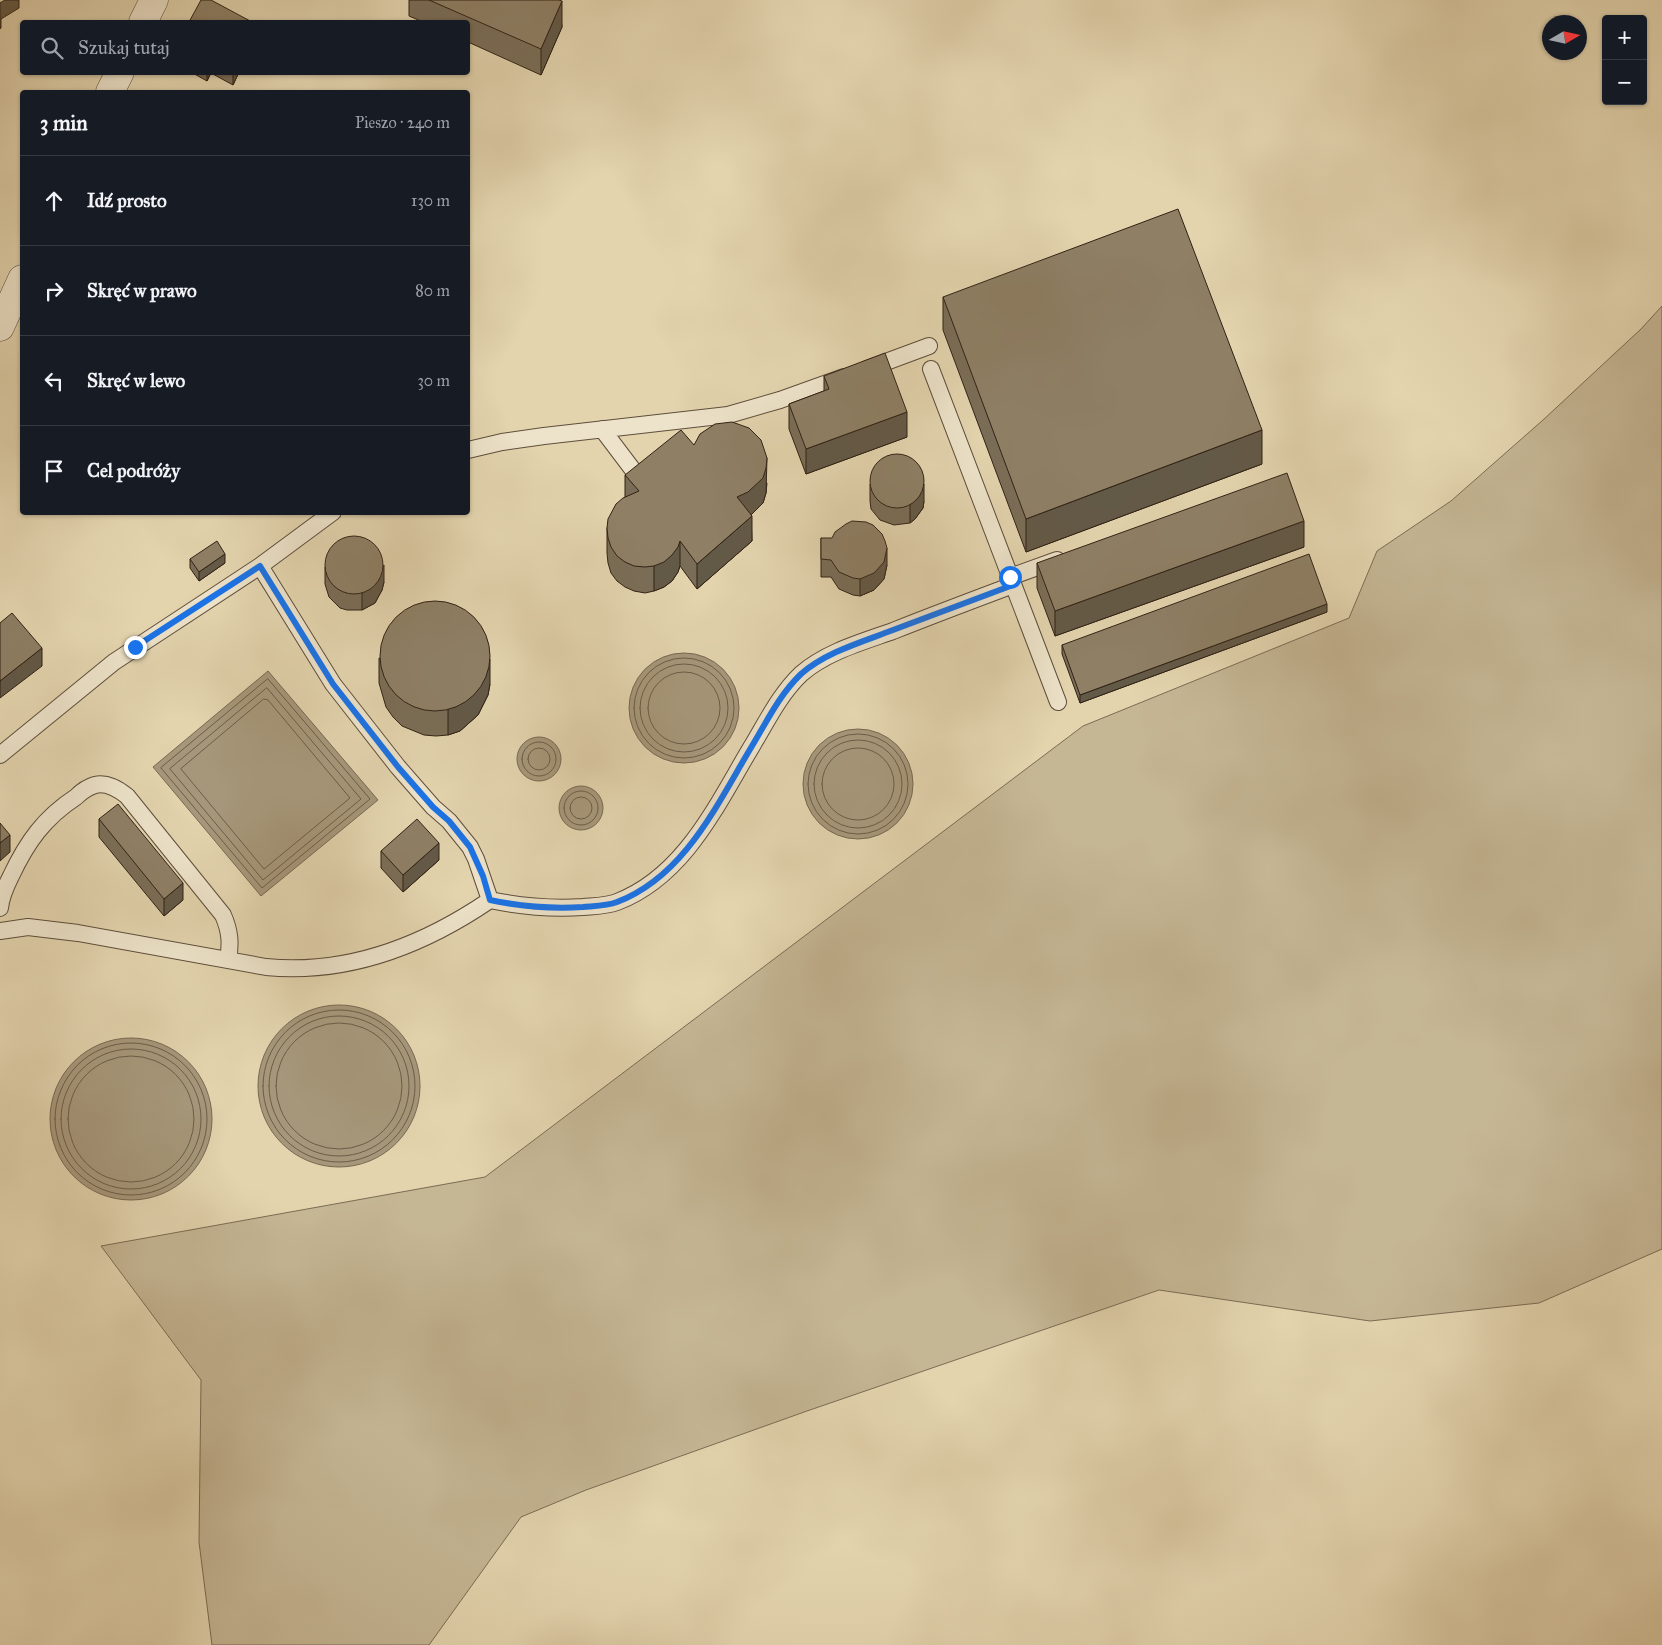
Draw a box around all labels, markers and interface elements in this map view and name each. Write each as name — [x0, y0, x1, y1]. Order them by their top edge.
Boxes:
north arrow — [1542, 15, 1587, 60]
map controls — [1602, 15, 1647, 105]
button: + — [1602, 15, 1647, 60]
search box — [20, 20, 470, 75]
icon: search — [38, 34, 66, 62]
text: Szukaj tutaj — [78, 36, 170, 59]
button: − — [1602, 60, 1647, 105]
text: 3 min — [40, 110, 88, 136]
text: Pieszo · 240 m — [355, 113, 450, 132]
icon: ahead — [40, 187, 68, 215]
text: Idź prosto — [87, 189, 167, 212]
text: 130 m — [411, 191, 450, 210]
icon: right — [40, 277, 68, 305]
text: Skręć w prawo — [87, 279, 197, 302]
text: 80 m — [415, 281, 450, 300]
icon: left — [40, 367, 68, 395]
text: Skręć w lewo — [87, 369, 185, 392]
text: 30 m — [417, 371, 450, 390]
icon: arrive — [40, 457, 68, 485]
text: Cel podróży — [87, 459, 180, 482]
route start — [999, 566, 1022, 589]
route end — [124, 636, 147, 659]

